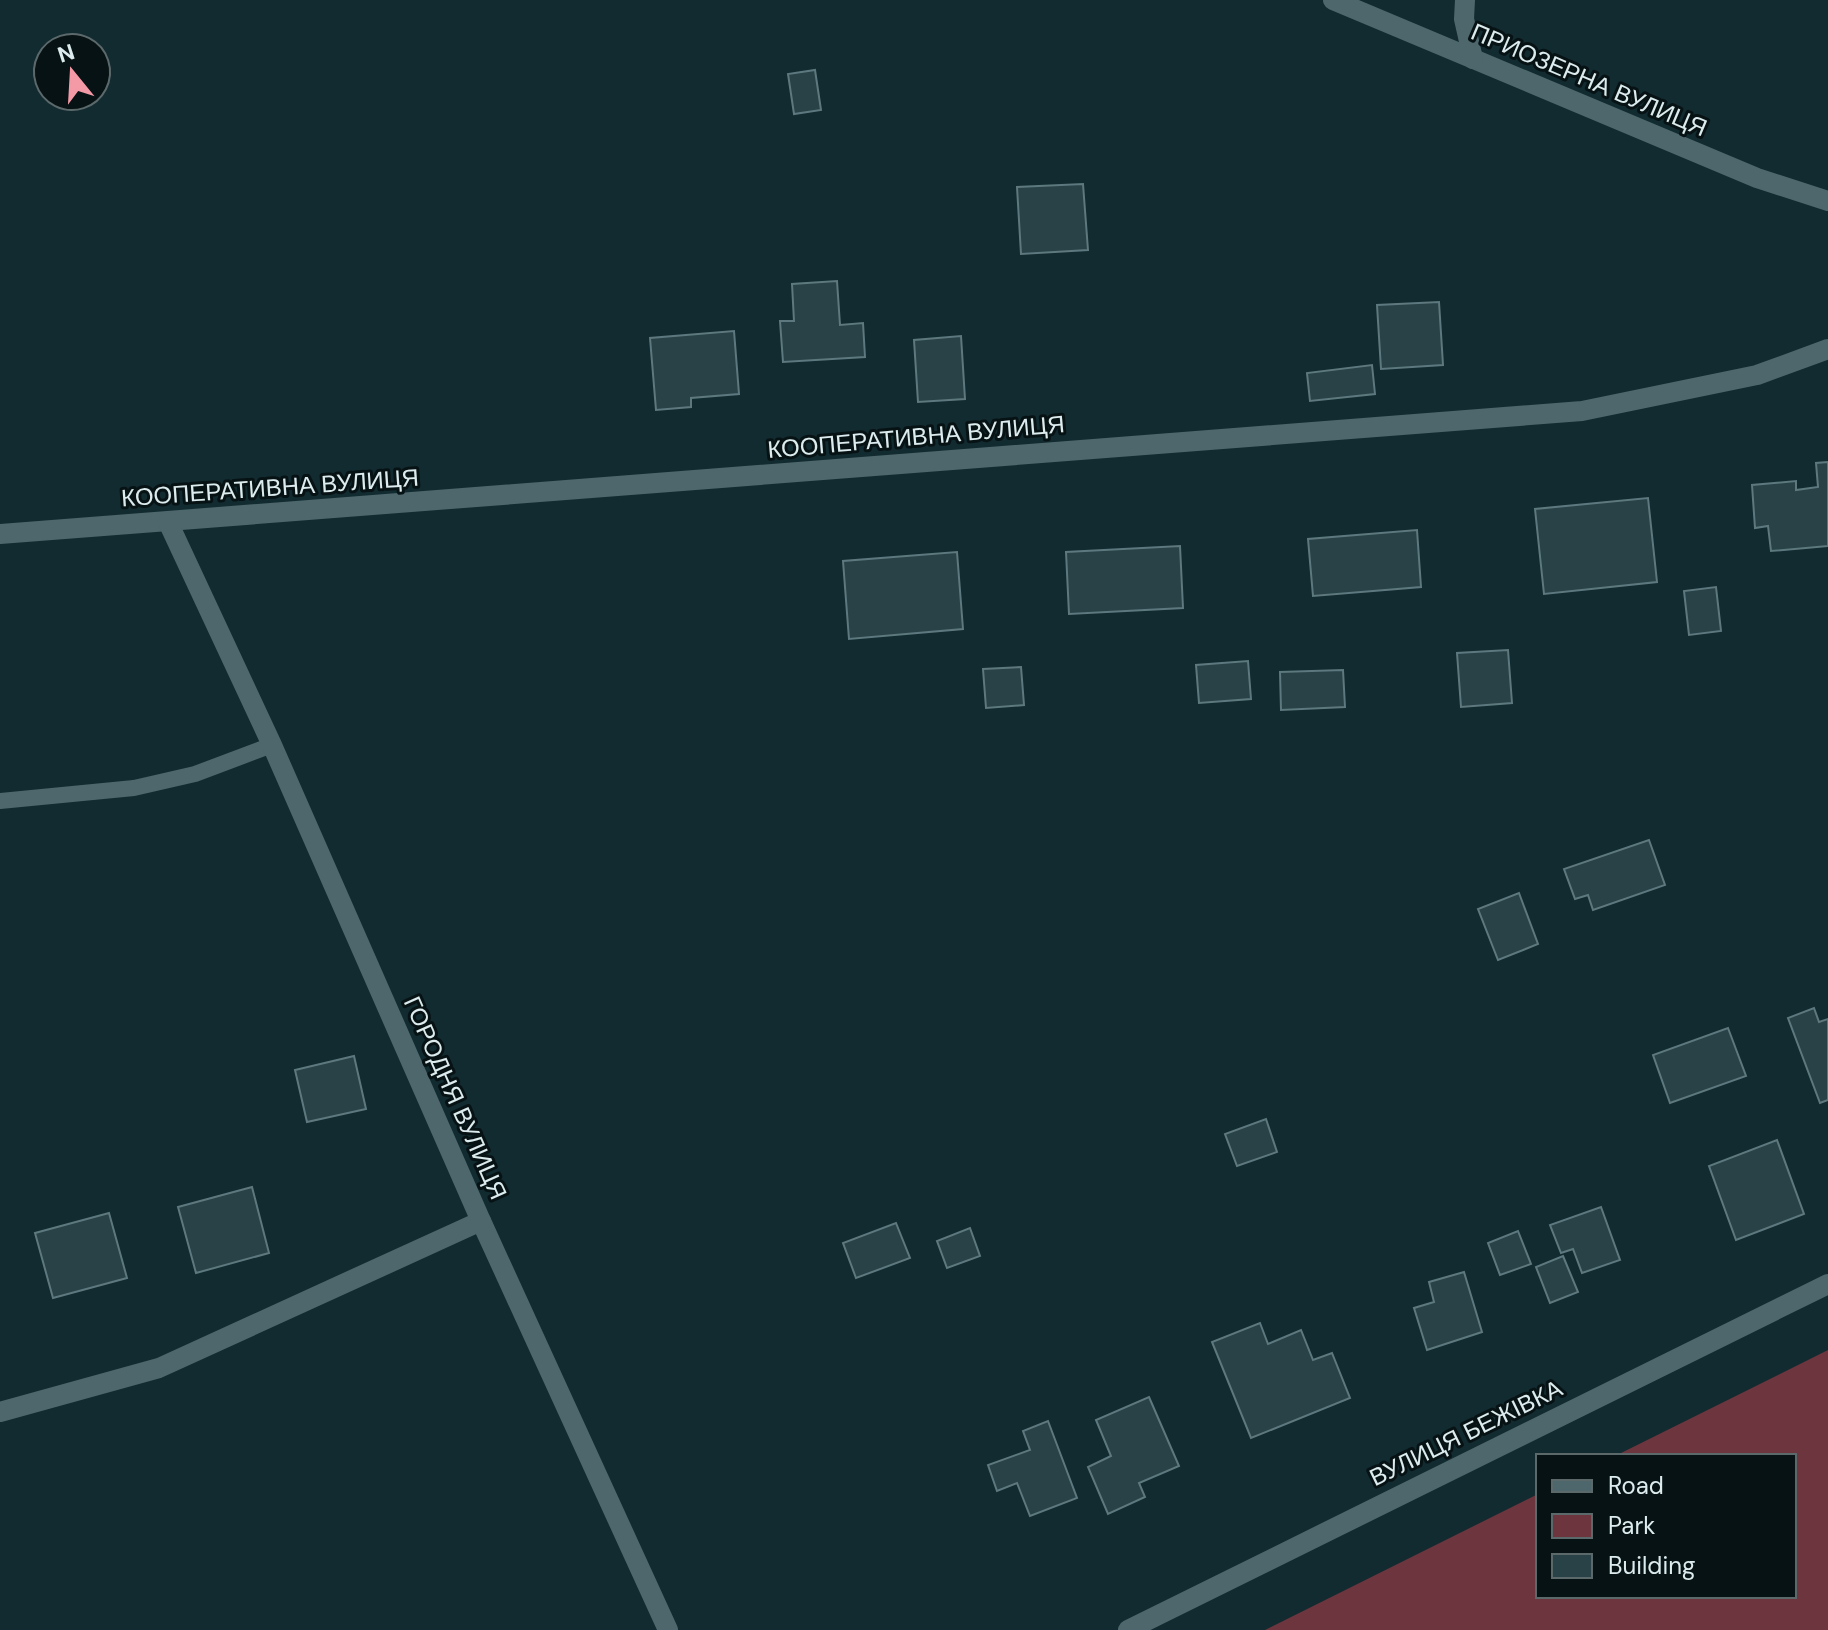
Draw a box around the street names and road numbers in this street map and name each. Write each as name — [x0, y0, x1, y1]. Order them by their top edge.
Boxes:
street label: ПРИОЗЕРНА ВУЛИЦЯ — [1467, 16, 1712, 143]
street label: КООПЕРАТИВНА ВУЛИЦЯ — [766, 408, 1066, 465]
street label: КООПЕРАТИВНА ВУЛИЦЯ — [120, 462, 420, 513]
street label: ГОРОДНЯ ВУЛИЦЯ — [397, 991, 514, 1204]
street label: ВУЛИЦЯ БЕЖІВКА — [1364, 1372, 1567, 1493]

